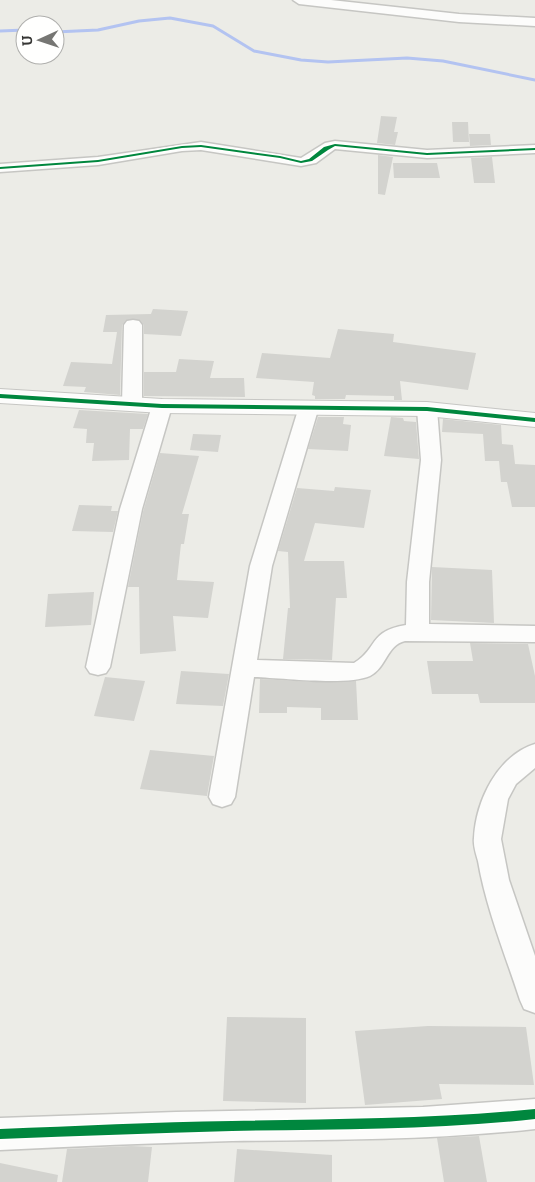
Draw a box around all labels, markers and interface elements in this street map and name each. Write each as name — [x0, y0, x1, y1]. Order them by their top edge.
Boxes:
north arrow — [15, 15, 65, 65]
text: U — [19, 34, 36, 46]

